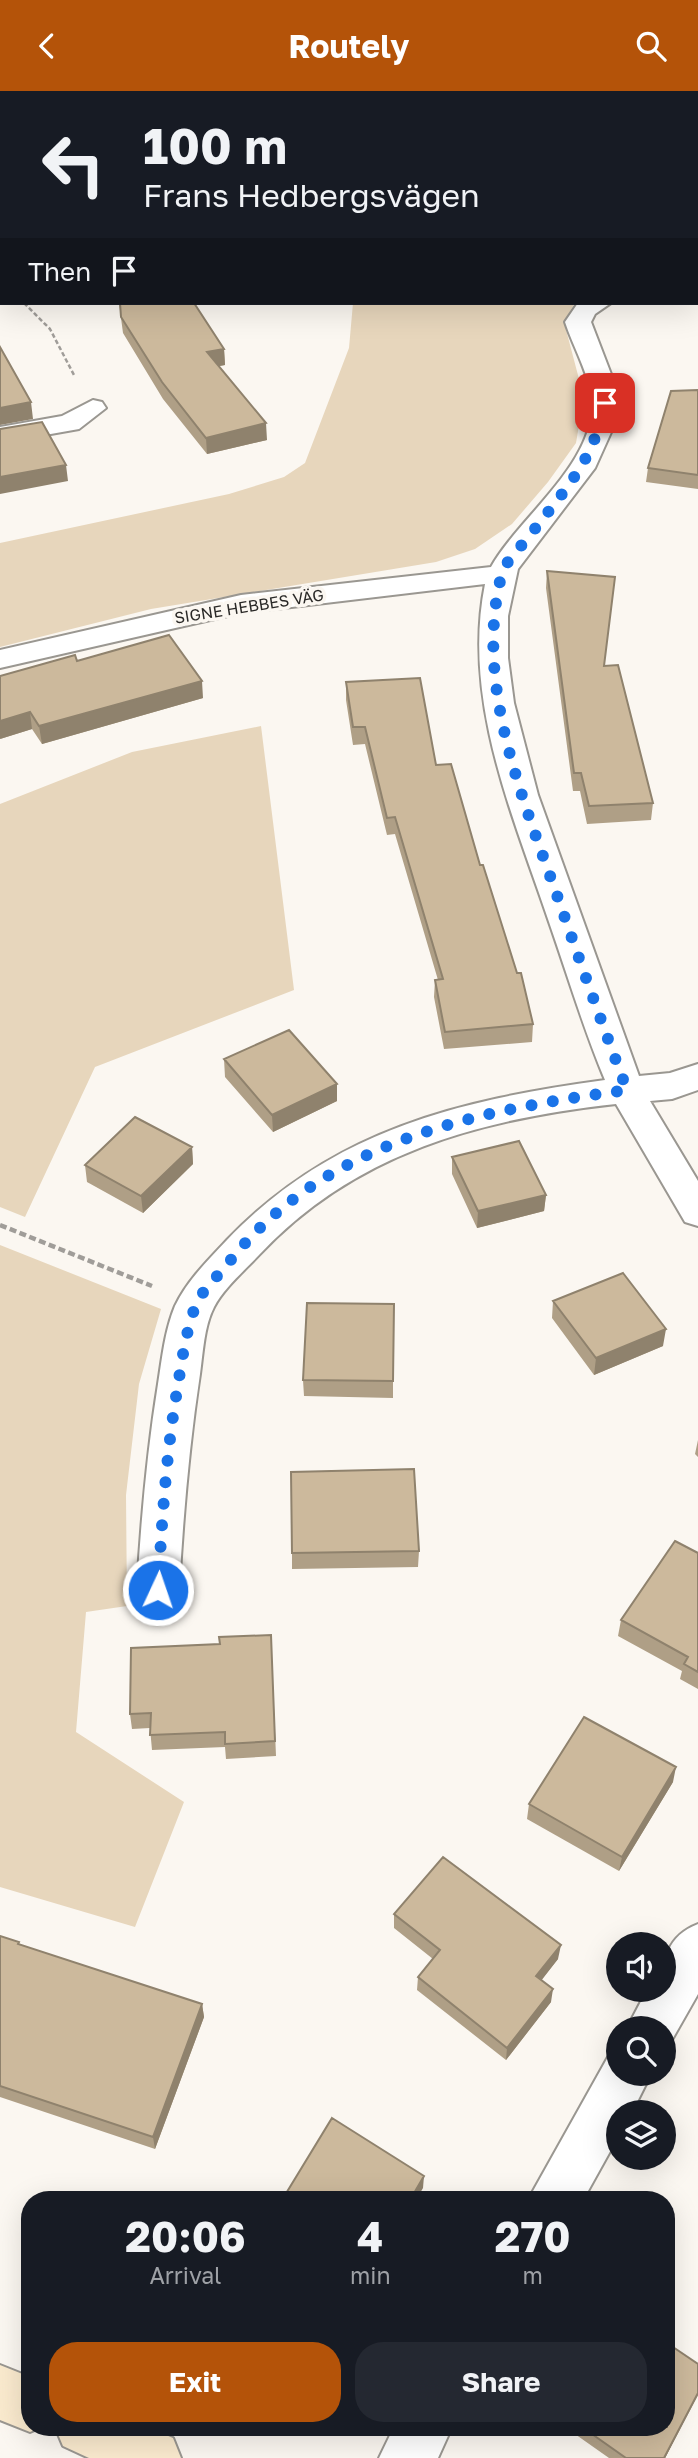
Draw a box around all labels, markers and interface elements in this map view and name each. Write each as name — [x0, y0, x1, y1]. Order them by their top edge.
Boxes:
icon: back — [28, 27, 66, 65]
text: Routely — [289, 27, 409, 65]
icon: search — [632, 27, 670, 65]
text: 100 m — [143, 116, 287, 175]
icon: left — [28, 119, 119, 210]
text: Frans Hedbergsvägen — [143, 176, 480, 214]
icon: arrive — [105, 252, 143, 290]
text: Then — [28, 256, 91, 287]
pin — [575, 373, 635, 433]
icon: arrive — [586, 384, 624, 422]
street label: SIGNE HEBBES VÄG — [173, 584, 325, 628]
position arrow — [121, 1553, 195, 1627]
map controls — [606, 1932, 676, 2170]
button: sound — [606, 1932, 676, 2002]
button: search — [606, 2016, 676, 2086]
button: layers — [606, 2100, 676, 2170]
text: 20:06 — [125, 2211, 246, 2261]
text: 4 — [357, 2211, 383, 2261]
text: 270 — [495, 2211, 571, 2261]
text: Arrival — [149, 2261, 221, 2289]
text: min — [350, 2261, 391, 2289]
text: m — [523, 2261, 543, 2289]
button: Exit — [49, 2342, 341, 2422]
button: Share — [355, 2342, 647, 2422]

